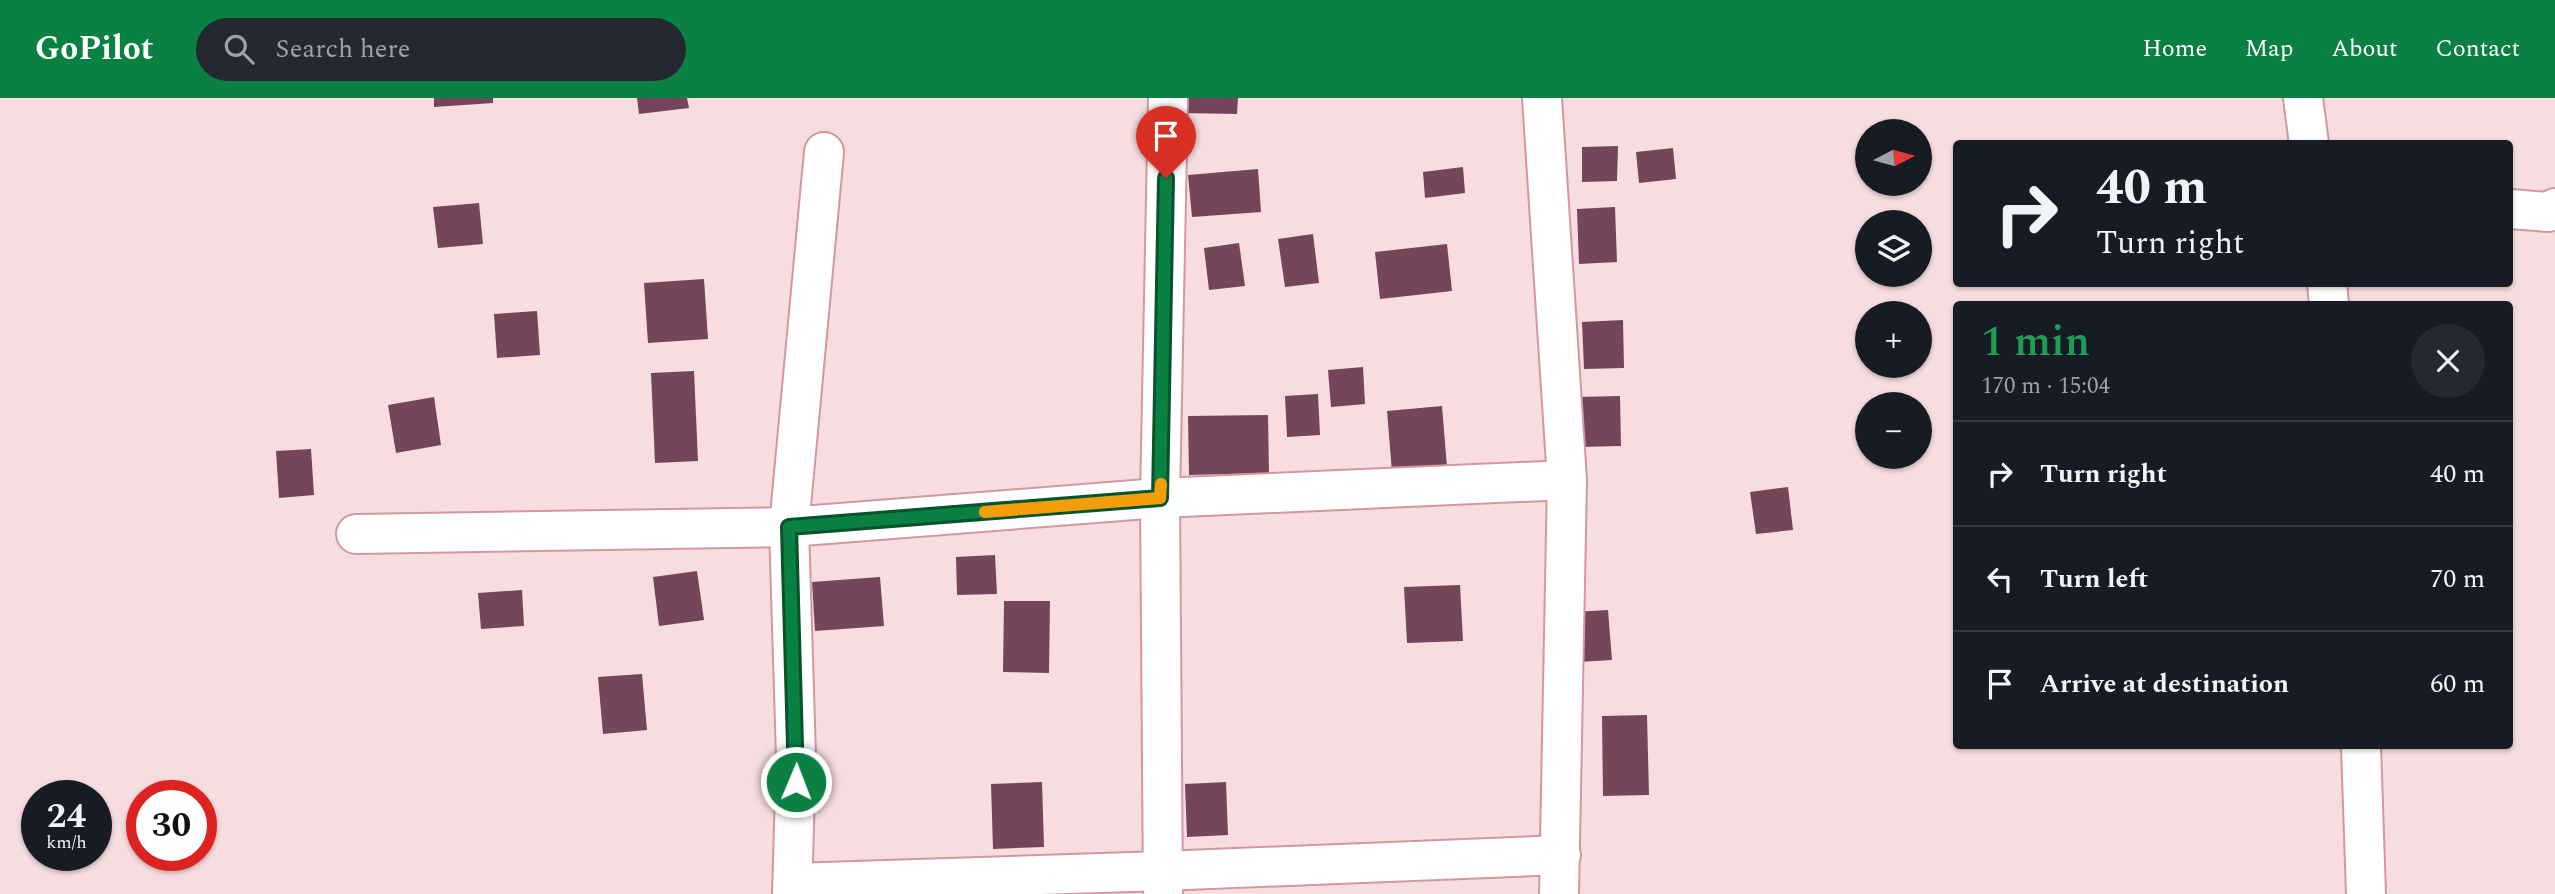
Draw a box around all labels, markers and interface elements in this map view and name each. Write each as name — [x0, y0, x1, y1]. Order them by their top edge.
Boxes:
search box — [196, 18, 686, 81]
text: GoPilot — [35, 24, 154, 74]
text: Search here — [276, 29, 410, 69]
icon: search — [220, 30, 258, 68]
text: Home — [2142, 31, 2207, 67]
text: Map — [2245, 31, 2293, 67]
text: About — [2331, 31, 2397, 67]
text: Contact — [2435, 31, 2520, 67]
pin — [1136, 106, 1196, 178]
icon: arrive — [1147, 117, 1185, 155]
north arrow — [1855, 119, 1932, 196]
map controls — [1855, 119, 1932, 469]
text: 40 m — [2096, 151, 2207, 226]
icon: right — [1981, 168, 2072, 259]
button: layers — [1855, 210, 1932, 287]
text: Turn right — [2096, 219, 2244, 268]
button: + — [1855, 301, 1932, 378]
text: 1 min — [1981, 311, 2090, 374]
button: close — [2411, 324, 2485, 398]
text: 170 m · 15:04 — [1981, 369, 2110, 404]
button: − — [1855, 392, 1932, 469]
text: Turn right — [2040, 454, 2167, 494]
text: 40 m — [2430, 454, 2485, 494]
icon: right — [1981, 455, 2019, 493]
text: Turn left — [2040, 559, 2148, 599]
text: 70 m — [2430, 559, 2485, 599]
icon: left — [1981, 560, 2019, 598]
text: Arrive at destination — [2040, 664, 2289, 704]
text: 60 m — [2430, 664, 2485, 704]
icon: arrive — [1981, 665, 2019, 703]
position arrow — [759, 745, 833, 819]
speed limit sign: 30 — [126, 780, 217, 871]
text: 24 — [47, 790, 86, 843]
text: km/h — [46, 829, 87, 856]

